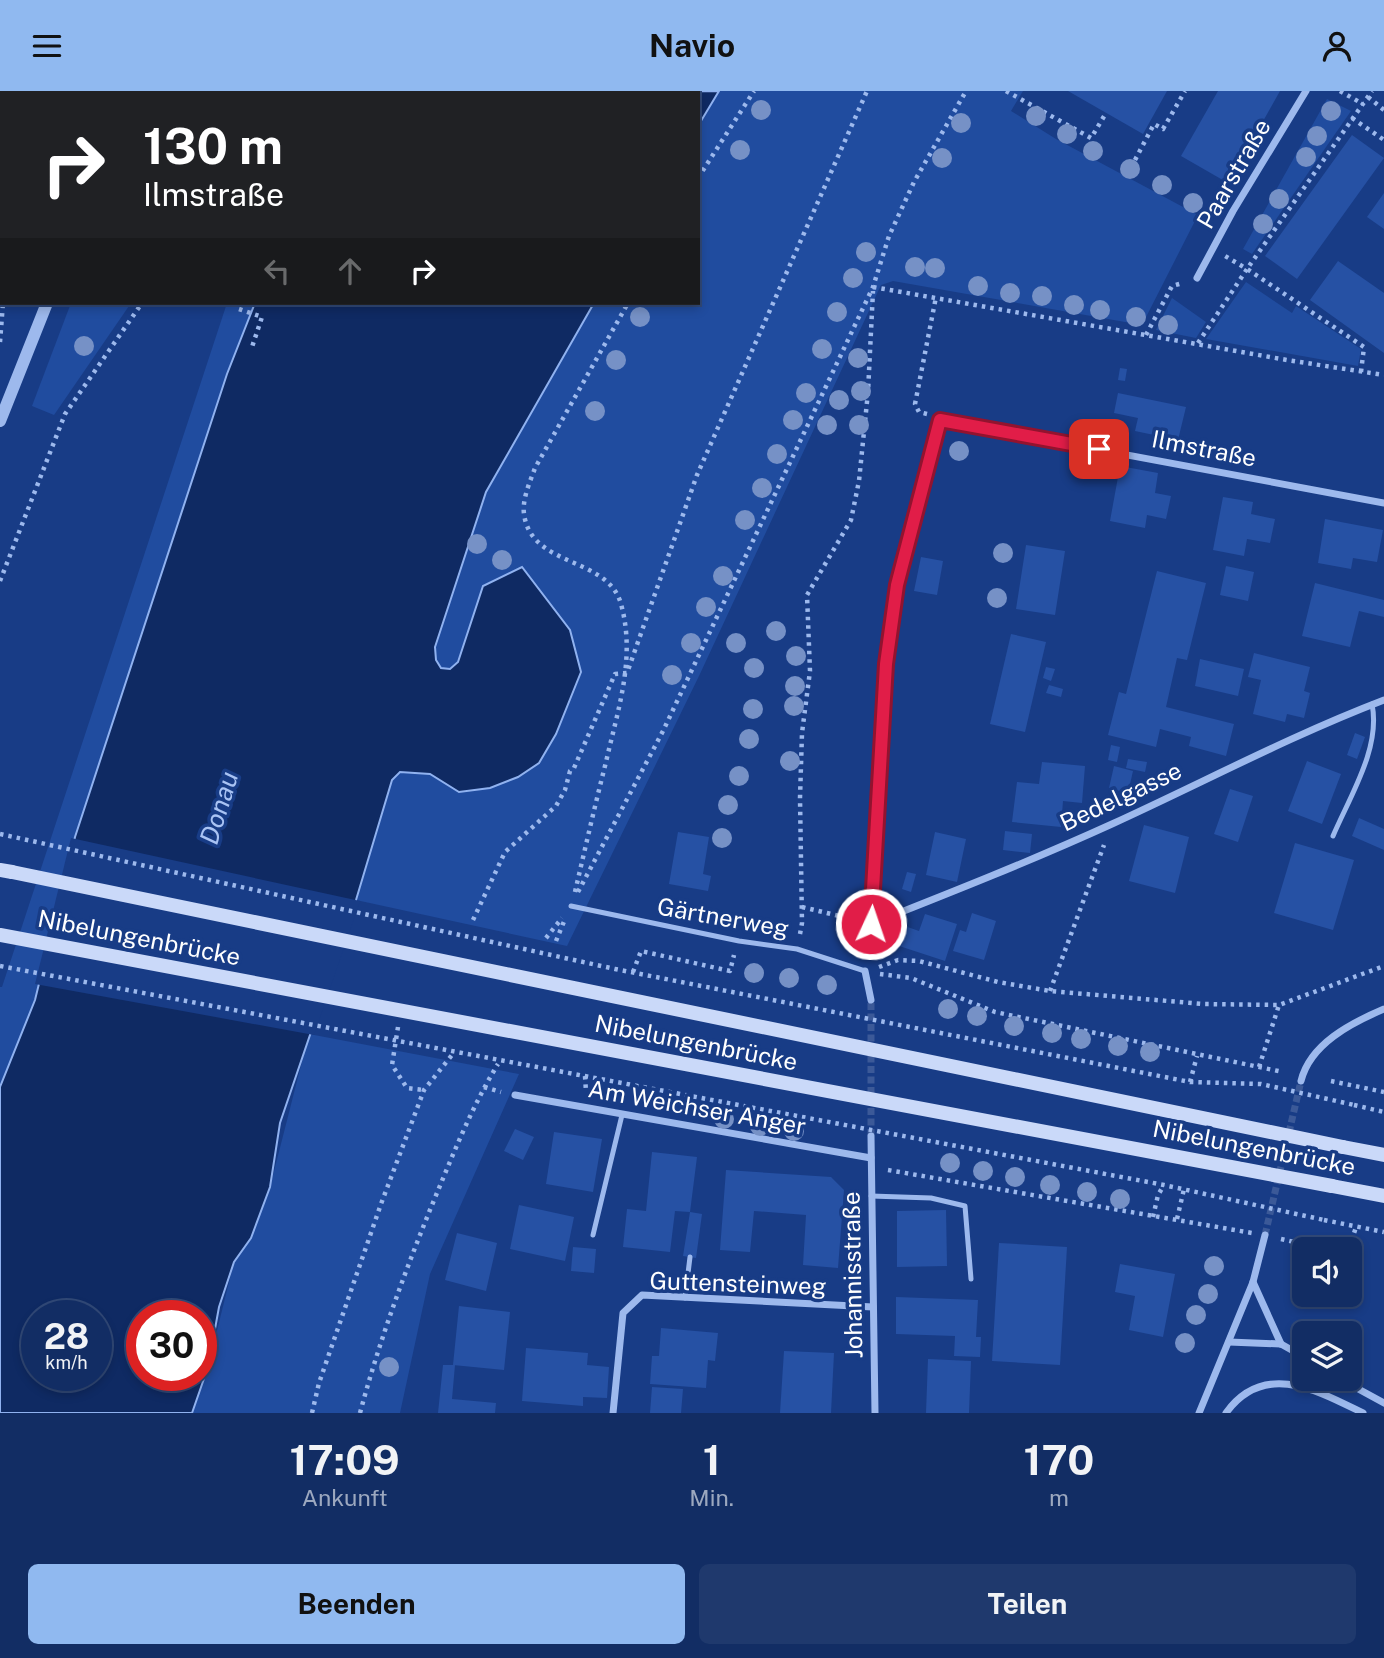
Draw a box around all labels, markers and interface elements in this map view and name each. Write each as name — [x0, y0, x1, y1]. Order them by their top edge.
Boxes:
icon: menu — [28, 27, 66, 65]
text: Navio — [649, 27, 735, 64]
icon: person — [1318, 27, 1356, 65]
street label: Paarstraße — [1191, 114, 1276, 233]
text: 130 m — [143, 117, 283, 175]
icon: right — [28, 119, 119, 210]
text: Ilmstraße — [143, 176, 284, 213]
icon: left — [258, 252, 296, 290]
icon: ahead — [331, 252, 369, 290]
icon: right — [404, 252, 442, 290]
pin — [1069, 419, 1129, 479]
street label: Ilmstraße — [1150, 424, 1259, 472]
icon: arrive — [1080, 430, 1118, 468]
street label: Bedelgasse — [1055, 756, 1186, 836]
water label: Donau — [193, 768, 244, 848]
position arrow — [834, 887, 908, 961]
street label: Gärtnerweg — [655, 892, 791, 942]
street label: Nibelungenbrücke — [35, 904, 243, 970]
street label: Nibelungenbrücke — [592, 1009, 800, 1075]
street label: Am Weichser Anger — [586, 1074, 808, 1140]
street label: Nibelungenbrücke — [1150, 1114, 1358, 1180]
street label: Johannisstraße — [837, 1191, 867, 1359]
map controls — [1292, 1237, 1362, 1391]
button: sound — [1292, 1237, 1362, 1307]
street label: Guttensteinweg — [649, 1266, 827, 1300]
speed limit sign: 30 — [126, 1300, 217, 1391]
text: 28 — [44, 1316, 89, 1357]
button: layers — [1292, 1321, 1362, 1391]
text: km/h — [45, 1352, 88, 1373]
text: 17:09 — [290, 1435, 400, 1484]
text: 1 — [703, 1435, 721, 1484]
text: 170 — [1024, 1435, 1094, 1484]
text: Ankunft — [302, 1484, 388, 1511]
text: Min. — [689, 1484, 734, 1511]
text: m — [1049, 1484, 1069, 1511]
button: Beenden — [28, 1564, 685, 1644]
button: Teilen — [699, 1564, 1356, 1644]

